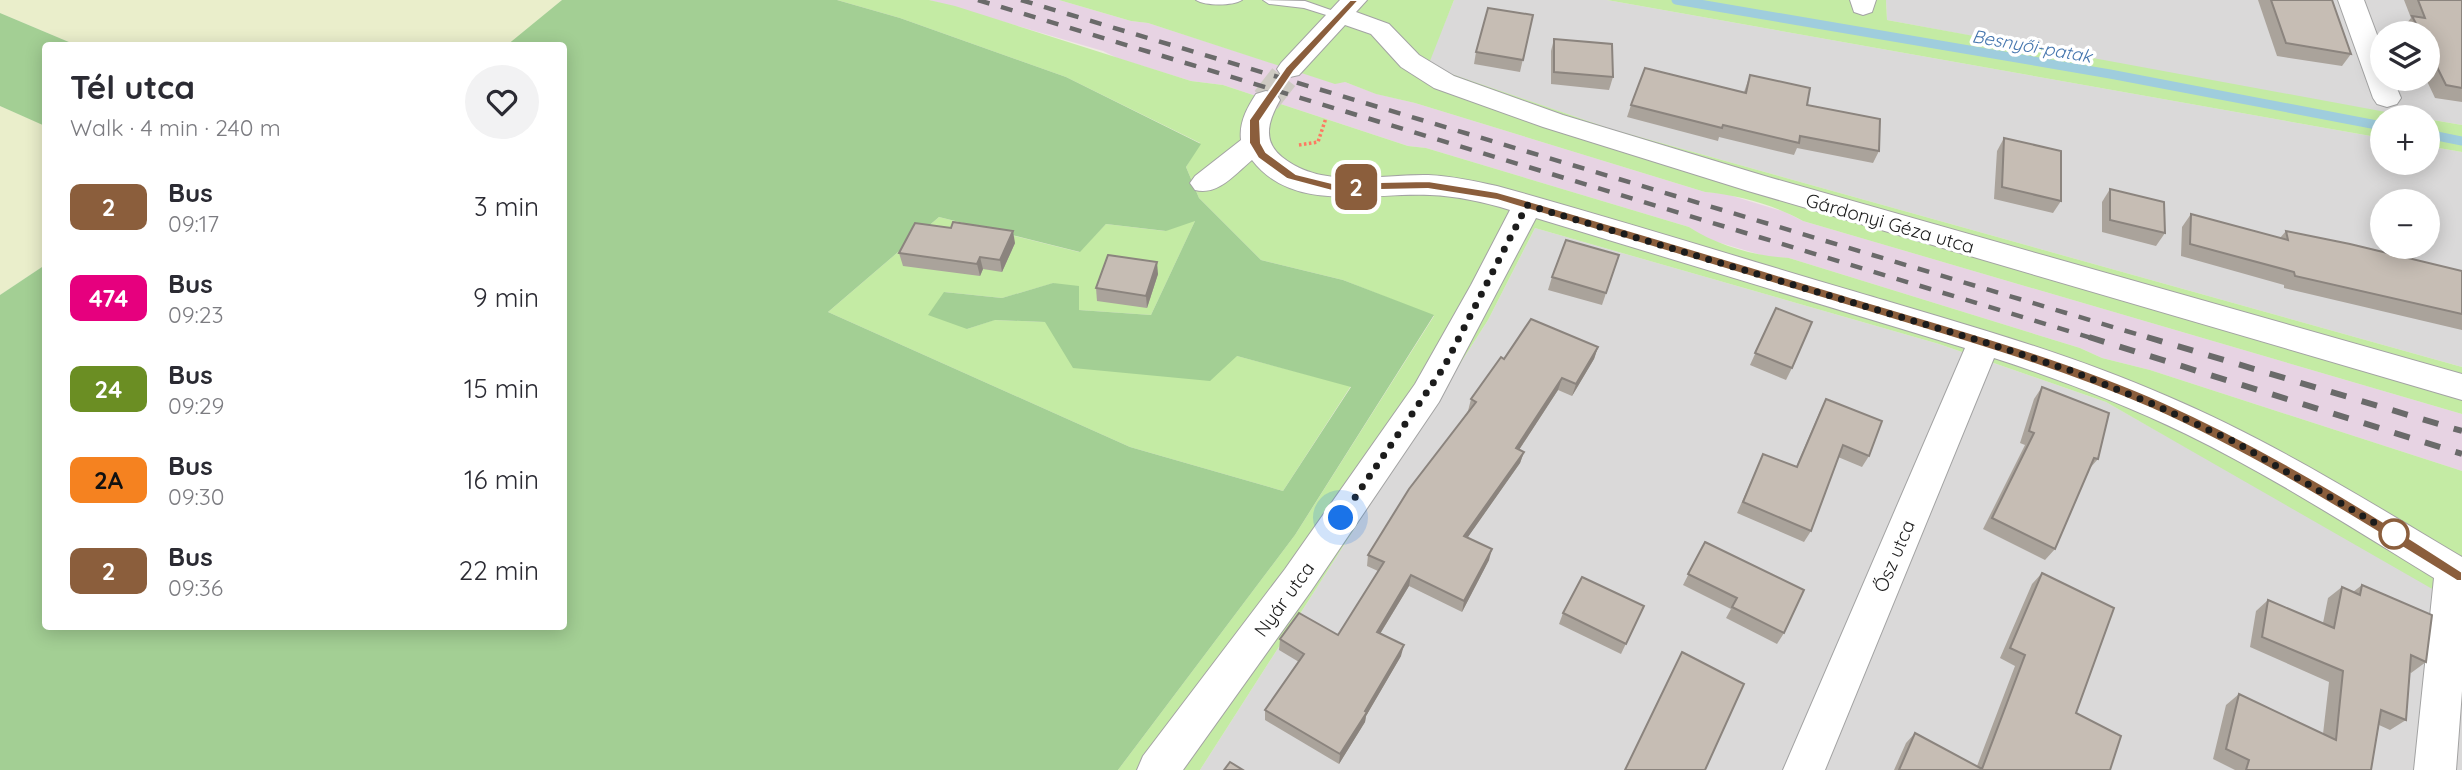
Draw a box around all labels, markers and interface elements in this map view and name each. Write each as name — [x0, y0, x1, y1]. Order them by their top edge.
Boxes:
map controls — [2370, 21, 2440, 259]
button: layers — [2370, 21, 2440, 91]
water label: Besnyői-patak — [1970, 24, 2095, 68]
button: heart — [465, 65, 539, 139]
text: Tél utca — [70, 66, 195, 107]
button: + — [2370, 105, 2440, 175]
text: Walk · 4 min · 240 m — [70, 113, 281, 142]
line badge: 2 — [1333, 164, 1379, 210]
text: 2 — [1349, 172, 1363, 202]
text: Bus — [168, 176, 213, 209]
street label: Gárdonyi Géza utca — [1803, 187, 1977, 259]
button: − — [2370, 189, 2440, 259]
text: 3 min — [474, 190, 539, 223]
text: 2 — [102, 192, 115, 222]
text: 09:17 — [168, 209, 219, 238]
text: Bus — [168, 267, 213, 300]
text: 9 min — [473, 281, 539, 314]
text: 474 — [89, 283, 128, 313]
text: 09:23 — [168, 300, 224, 329]
text: Bus — [168, 358, 213, 391]
text: 15 min — [464, 372, 539, 405]
text: 24 — [95, 374, 122, 404]
text: 09:29 — [168, 391, 224, 420]
text: Bus — [168, 449, 213, 482]
text: 16 min — [464, 463, 539, 496]
text: 2A — [94, 465, 123, 495]
text: 09:30 — [168, 482, 225, 511]
your location — [1323, 500, 1358, 535]
street label: Ősz utca — [1868, 516, 1920, 596]
unlabelled marker — [2379, 519, 2409, 549]
text: Bus — [168, 540, 213, 573]
text: 22 min — [459, 554, 539, 587]
text: 2 — [102, 556, 115, 586]
street label: Nyár utca — [1249, 557, 1319, 641]
text: 09:36 — [168, 573, 223, 602]

